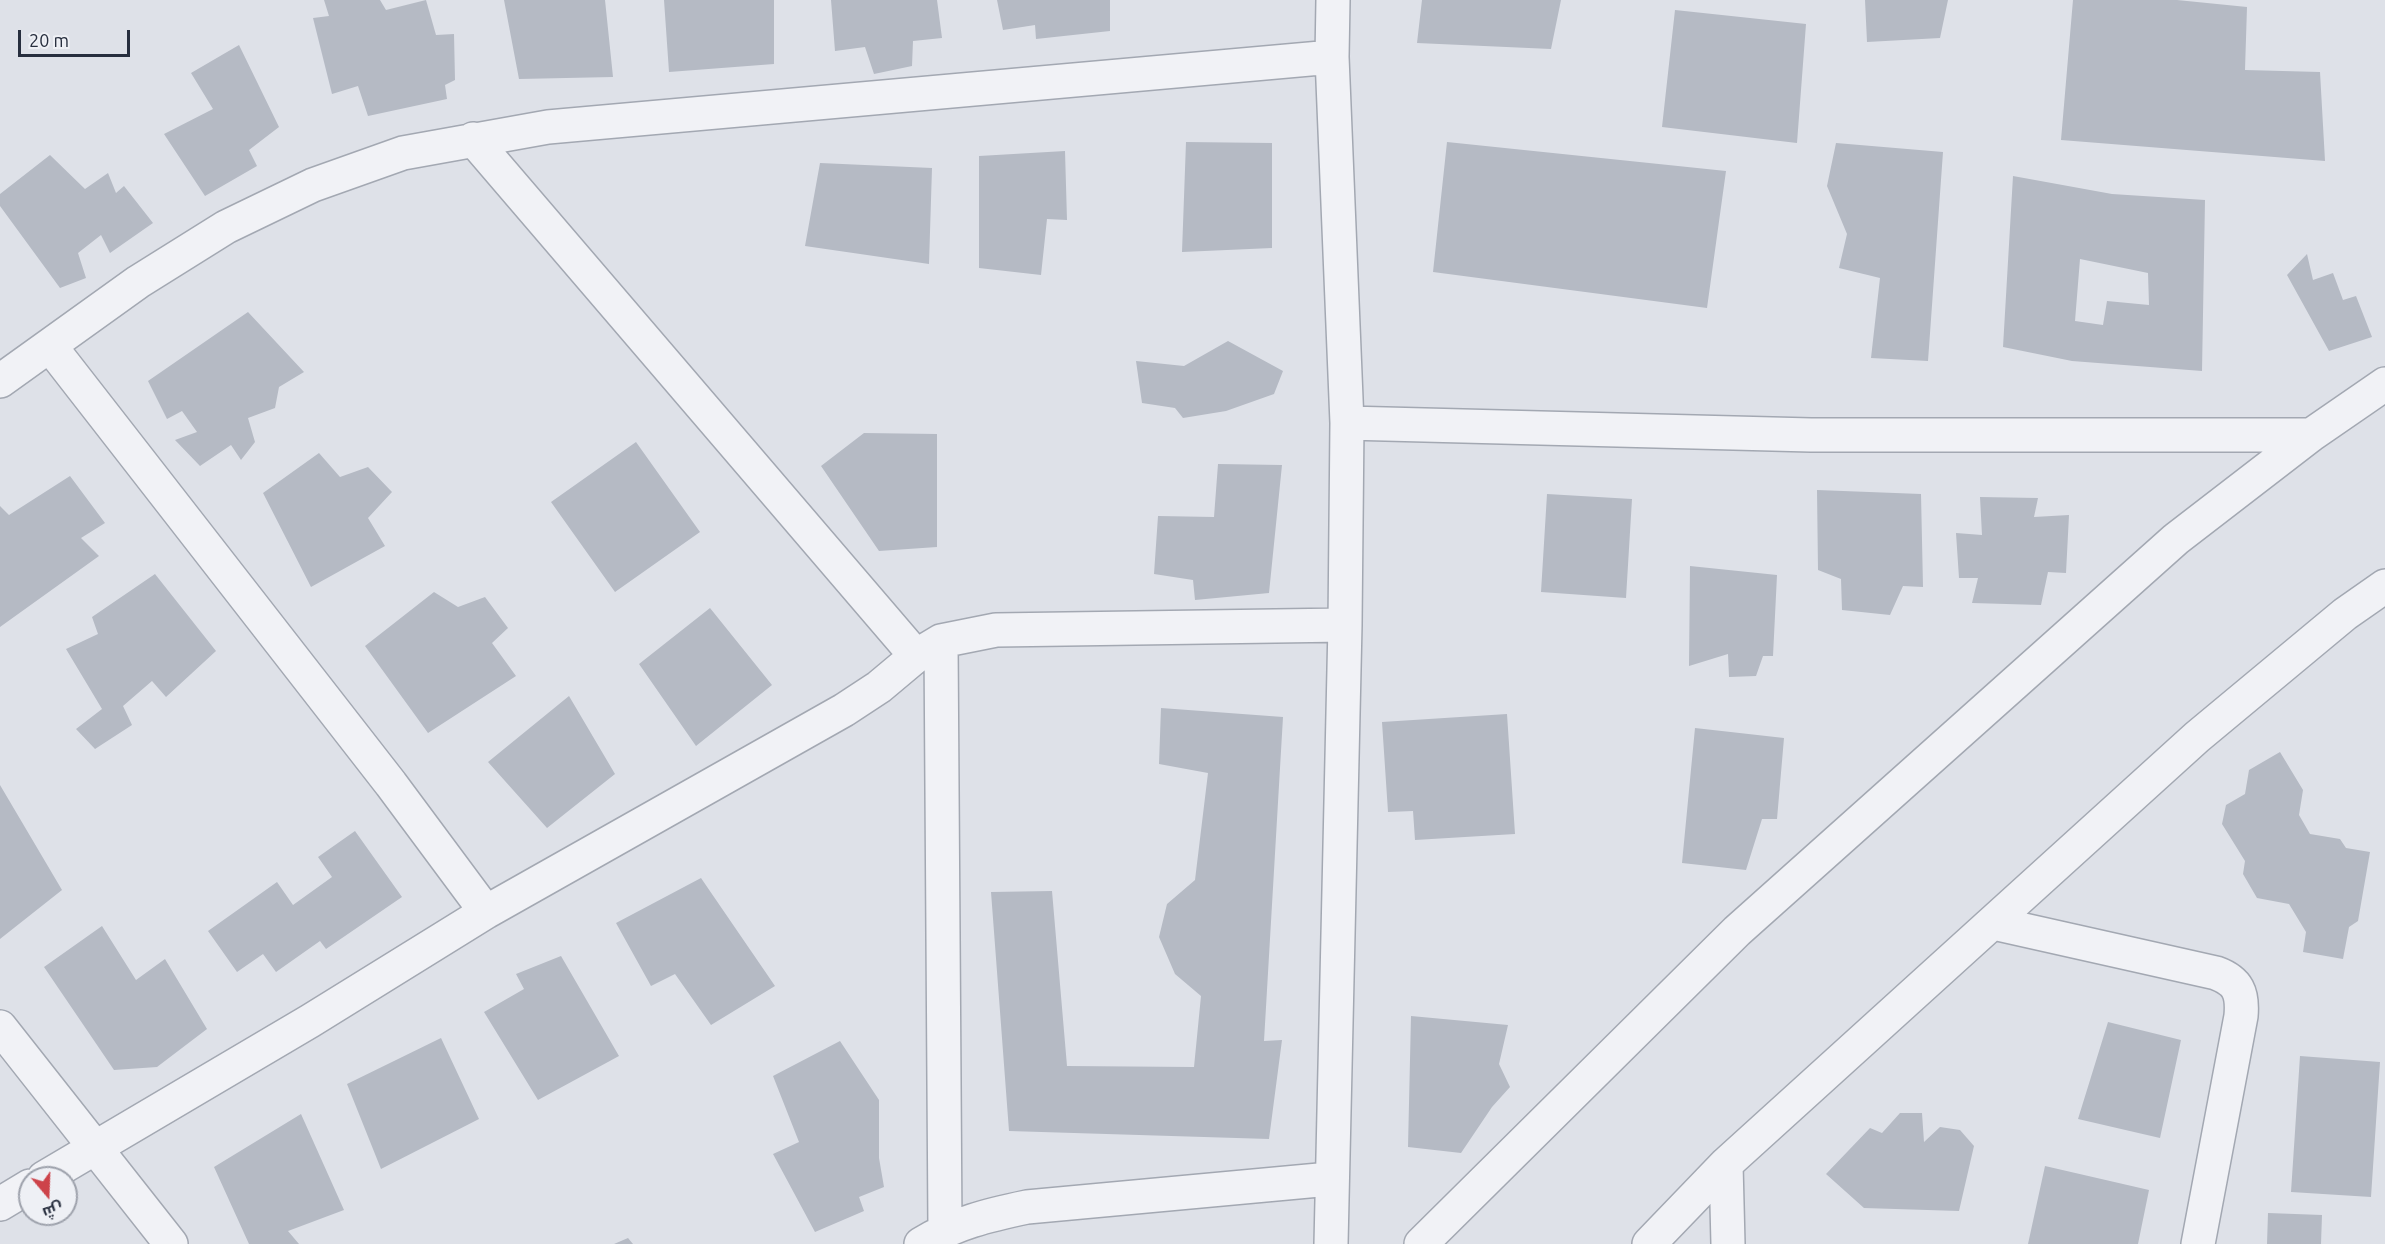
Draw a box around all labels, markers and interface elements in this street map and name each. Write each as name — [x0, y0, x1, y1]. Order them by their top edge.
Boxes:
scale bar — [21, 18, 134, 56]
text: 20 m — [29, 30, 69, 50]
north arrow — [18, 1166, 78, 1226]
text: ش — [41, 1199, 66, 1223]

